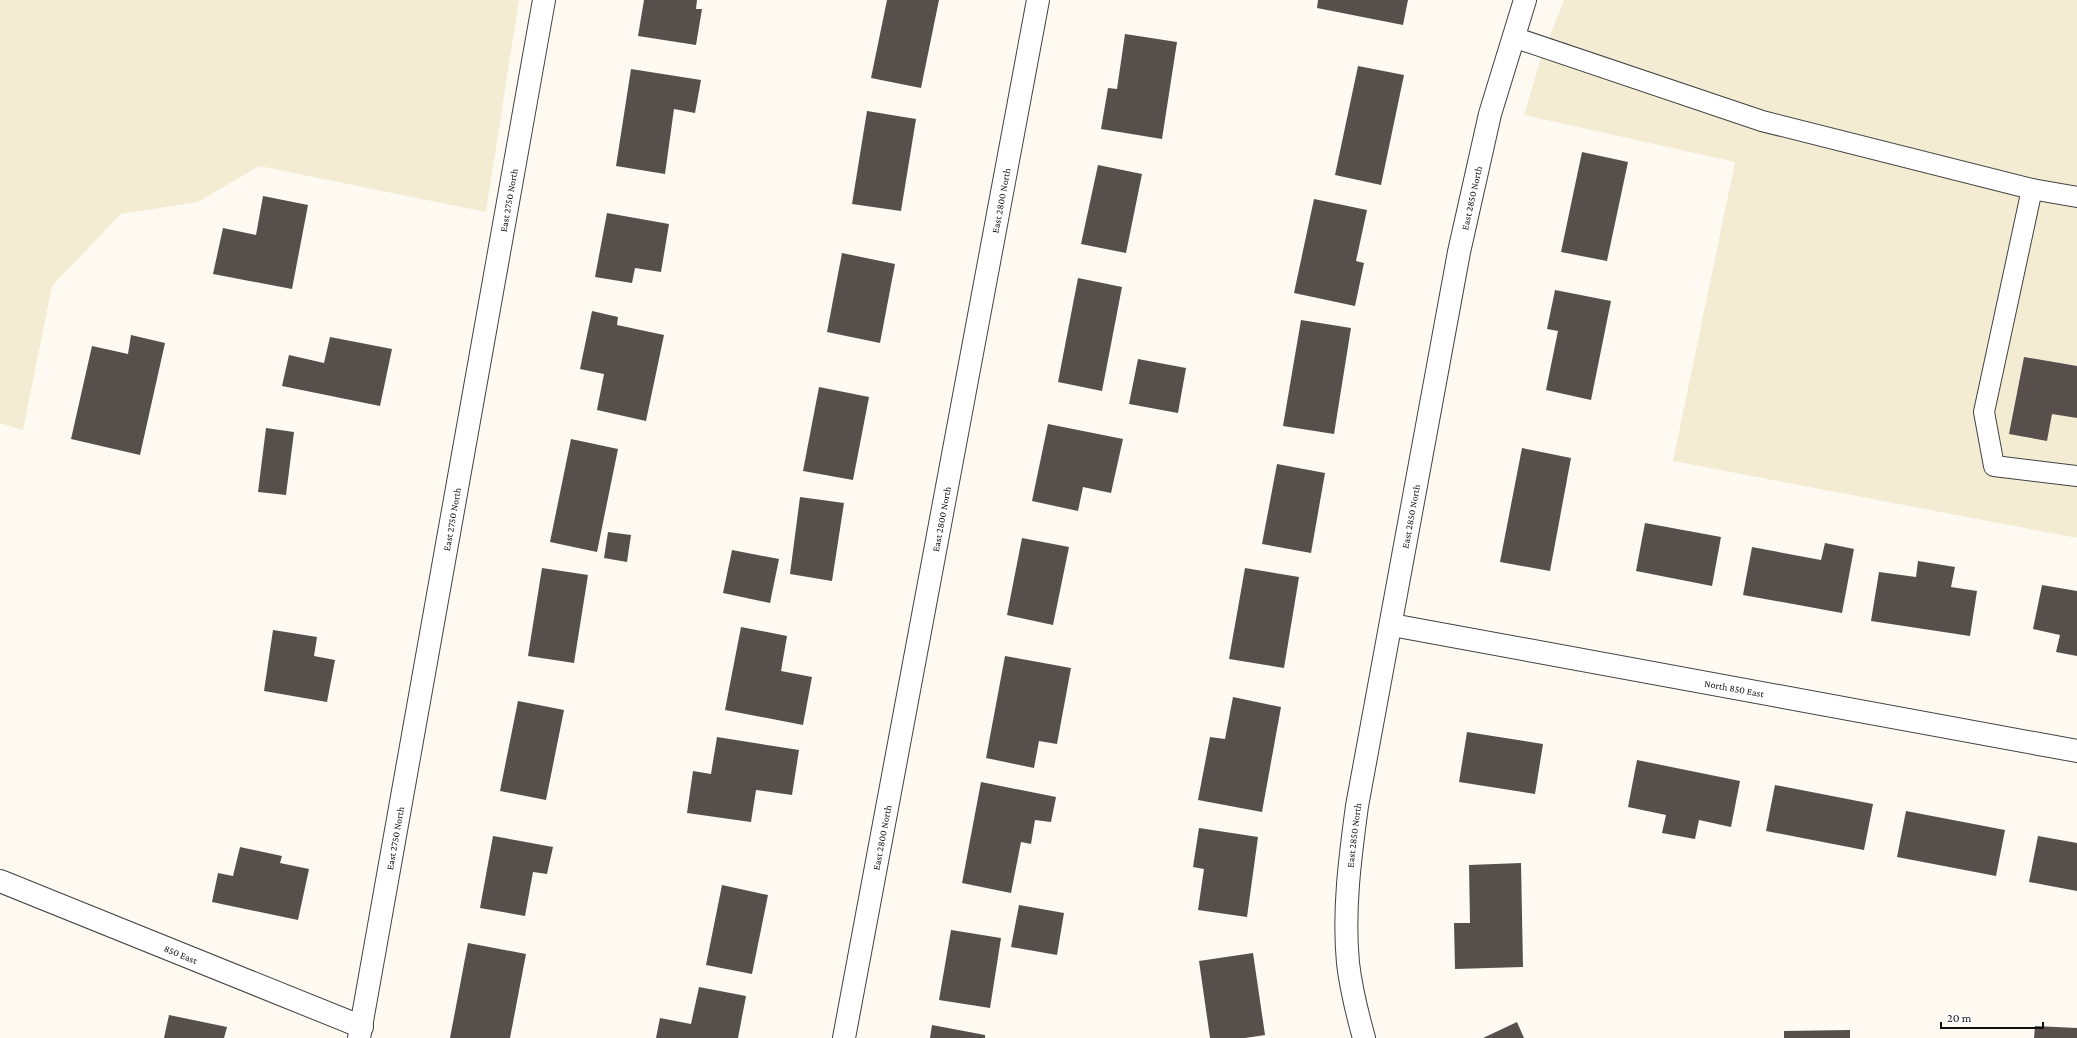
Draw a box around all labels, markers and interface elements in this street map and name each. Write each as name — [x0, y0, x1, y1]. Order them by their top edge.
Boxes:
street label: East 2850 North — [1459, 165, 1484, 231]
street label: East 2800 North — [990, 166, 1013, 234]
street label: East 2750 North — [498, 167, 520, 233]
street label: East 2850 North — [1400, 483, 1422, 549]
street label: East 2800 North — [930, 485, 953, 553]
street label: East 2750 North — [441, 486, 463, 552]
street label: North 850 East — [1703, 678, 1766, 699]
street label: East 2850 North — [1345, 801, 1364, 868]
street label: East 2800 North — [870, 803, 894, 871]
street label: East 2750 North — [384, 805, 406, 871]
street label: 850 East — [162, 943, 199, 966]
scale bar — [1941, 1004, 2043, 1030]
text: 20 m — [1947, 1011, 1972, 1025]

